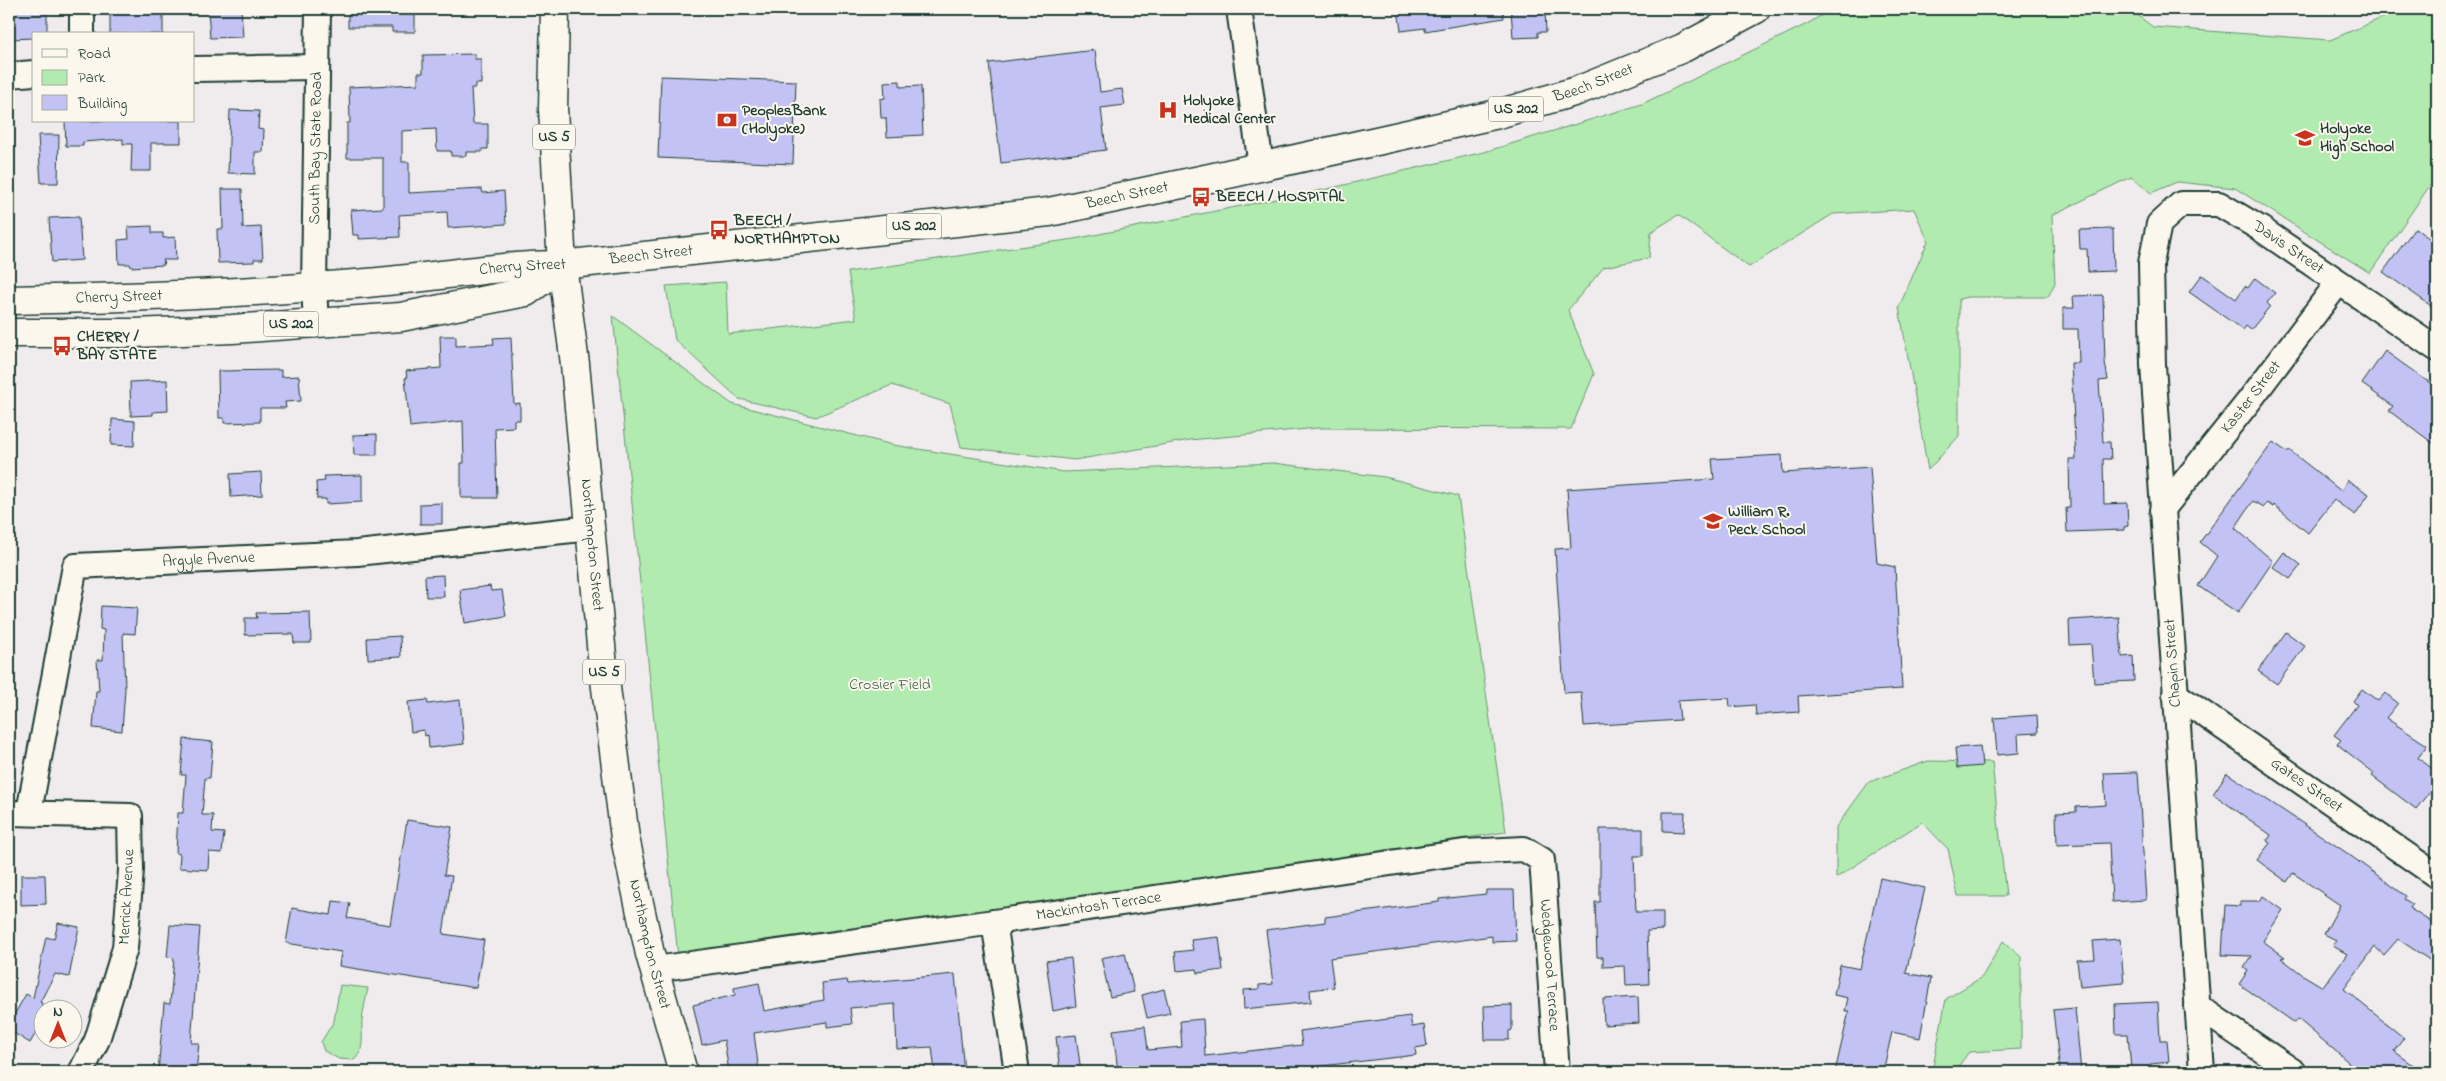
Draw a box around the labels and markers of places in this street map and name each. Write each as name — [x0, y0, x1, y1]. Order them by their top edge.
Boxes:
place label: Holyoke Medical Center — [1183, 89, 1277, 131]
place label: PeoplesBank (Holyoke) — [741, 99, 827, 142]
hospital icon: Holyoke Medical Center — [1157, 99, 1179, 121]
bank icon: PeoplesBank (Holyoke) — [716, 109, 738, 131]
place label: Holyoke High School — [2320, 117, 2394, 160]
school or university icon: Holyoke High School — [2294, 127, 2316, 149]
place label: BEECH / HOSPITAL — [1215, 185, 1345, 209]
bus stop icon: BEECH / HOSPITAL — [1190, 186, 1212, 208]
place label: BEECH / NORTHAMPTON — [733, 209, 840, 251]
bus stop icon: BEECH / NORTHAMPTON — [708, 219, 730, 241]
place label: CHERRY / BAY STATE — [76, 325, 157, 367]
bus stop icon: CHERRY / BAY STATE — [51, 335, 73, 357]
place label: William R. Peck School — [1728, 500, 1806, 542]
school or university icon: William R. Peck School — [1702, 510, 1724, 532]

